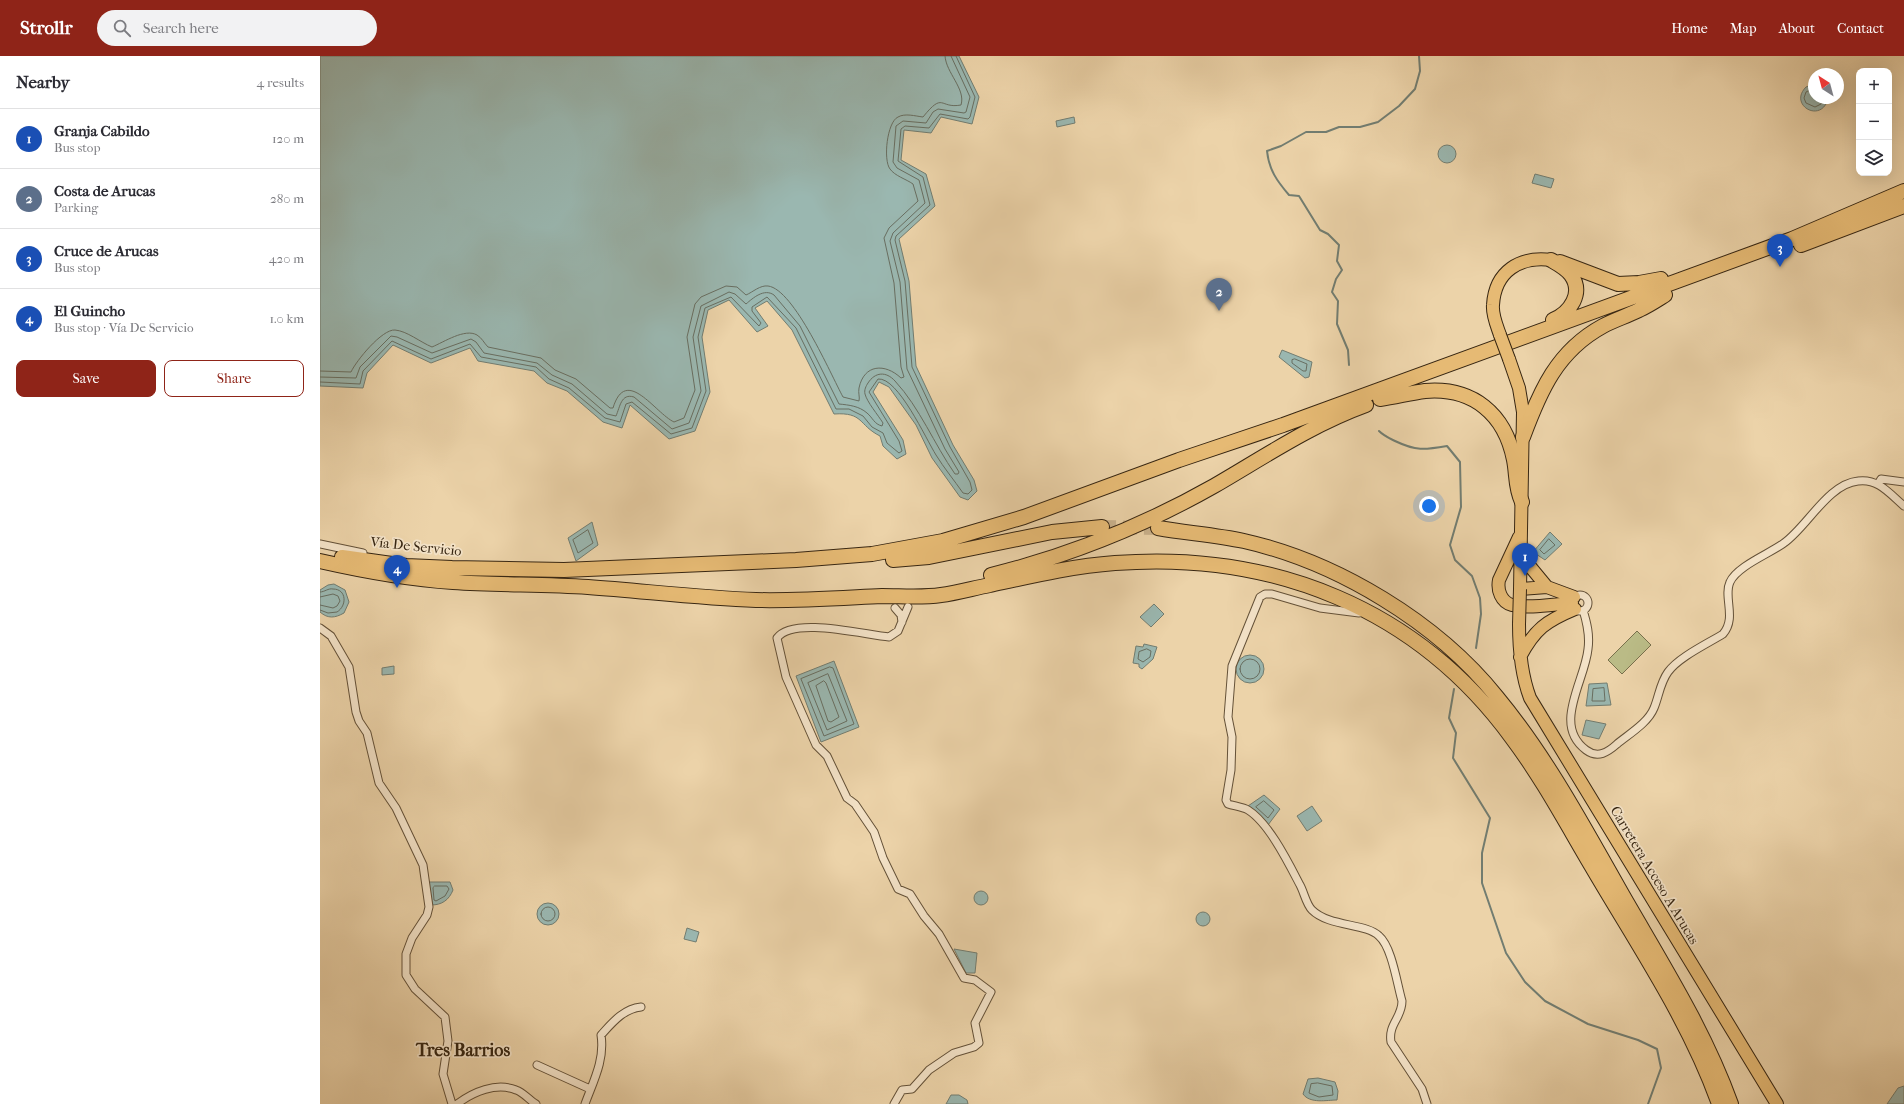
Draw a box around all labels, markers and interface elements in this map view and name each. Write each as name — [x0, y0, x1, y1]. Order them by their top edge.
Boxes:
search box — [97, 10, 377, 46]
text: Strollr — [20, 17, 73, 39]
icon: search — [111, 17, 133, 39]
text: Search here — [143, 19, 219, 37]
text: Home — [1671, 20, 1708, 37]
text: Map — [1730, 20, 1757, 37]
text: About — [1779, 20, 1815, 37]
text: Contact — [1837, 20, 1884, 37]
north arrow — [1808, 68, 1844, 104]
map controls — [1856, 68, 1892, 176]
button: + — [1856, 68, 1892, 104]
text: Nearby — [16, 72, 70, 92]
text: 4 results — [257, 75, 304, 90]
button: − — [1856, 104, 1892, 140]
text: Granja Cabildo — [54, 122, 150, 140]
text: 1 — [27, 131, 31, 146]
text: 120 m — [272, 131, 304, 146]
text: Bus stop — [54, 140, 100, 155]
button: layers — [1856, 140, 1892, 176]
text: Costa de Arucas — [54, 182, 155, 200]
text: 2 — [26, 191, 32, 206]
text: 280 m — [270, 191, 304, 206]
text: Parking — [54, 200, 98, 215]
pin: 3 — [1767, 234, 1793, 267]
text: Cruce de Arucas — [54, 242, 159, 260]
text: 3 — [26, 251, 32, 266]
text: 420 m — [269, 251, 304, 266]
text: Bus stop — [54, 260, 100, 275]
pin: 2 — [1206, 278, 1232, 311]
text: El Guincho — [54, 302, 125, 320]
text: 4 — [25, 311, 33, 326]
text: 1.0 km — [269, 311, 304, 326]
text: Bus stop · Vía De Servicio — [54, 320, 194, 335]
button: Save — [16, 360, 156, 397]
button: Share — [164, 360, 304, 397]
your location — [1419, 496, 1439, 516]
street label: Vía De Servicio — [369, 533, 462, 560]
pin: 1 — [1512, 543, 1538, 576]
pin: 4 — [384, 555, 410, 588]
street label: Carretera Acceso A Arucas — [1606, 803, 1703, 948]
district label: Tres Barrios — [415, 1040, 510, 1061]

